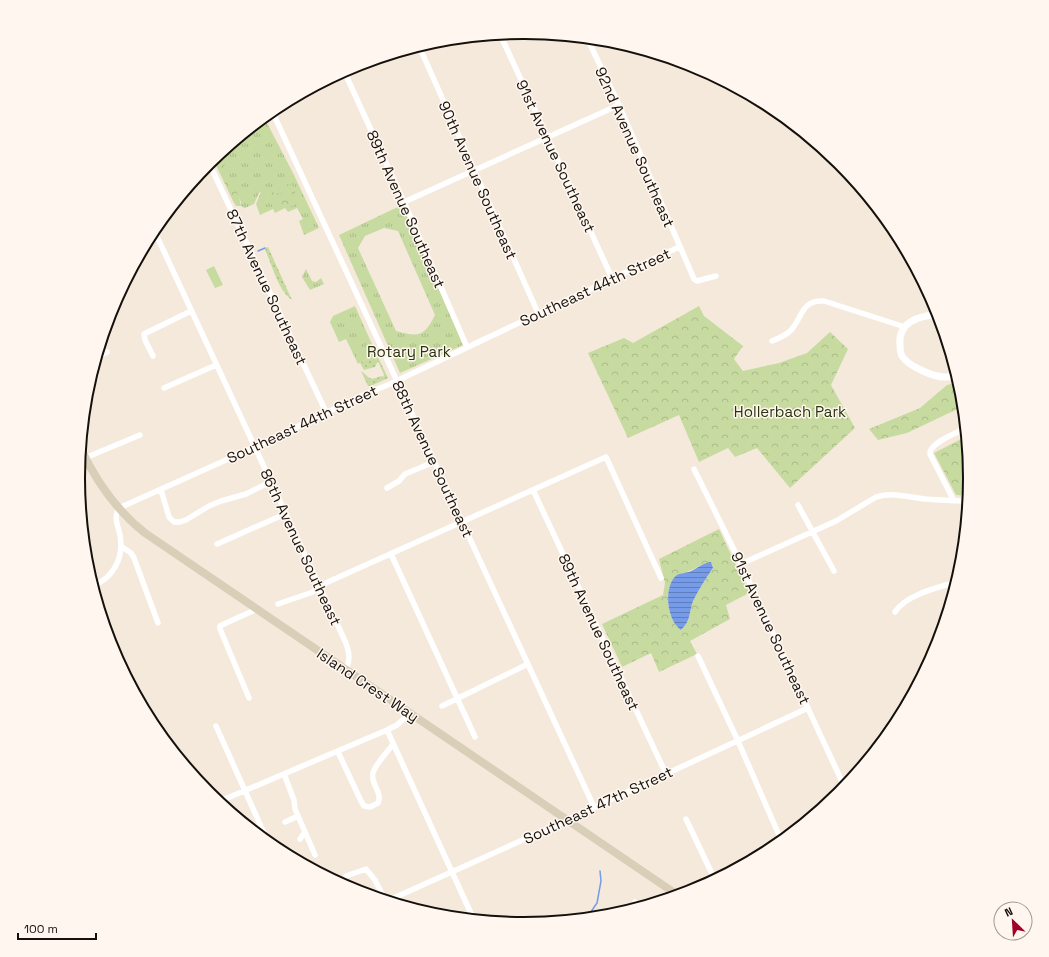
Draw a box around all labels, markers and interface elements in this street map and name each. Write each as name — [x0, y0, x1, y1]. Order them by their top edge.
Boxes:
street label: 92nd Avenue Southeast — [591, 64, 679, 230]
street label: 91st Avenue Southeast — [512, 77, 600, 235]
street label: 90th Avenue Southeast — [435, 98, 522, 262]
street label: 89th Avenue Southeast — [363, 127, 449, 291]
street label: 87th Avenue Southeast — [222, 206, 312, 368]
street label: Southeast 44th Street — [517, 244, 674, 330]
park label: Rotary Park — [367, 342, 451, 361]
street label: 88th Avenue Southeast — [388, 377, 478, 541]
street label: Southeast 44th Street — [224, 381, 381, 467]
park label: Hollerbach Park — [734, 402, 846, 421]
street label: 86th Avenue Southeast — [256, 466, 346, 629]
street label: 91st Avenue Southeast — [727, 549, 815, 707]
street label: 89th Avenue Southeast — [554, 551, 644, 714]
street label: Island Crest Way — [313, 644, 423, 726]
street label: Southeast 47th Street — [520, 762, 676, 848]
north arrow — [993, 901, 1033, 941]
text: N — [1002, 904, 1015, 920]
scale bar — [18, 915, 96, 941]
text: 100 m — [24, 921, 58, 937]

